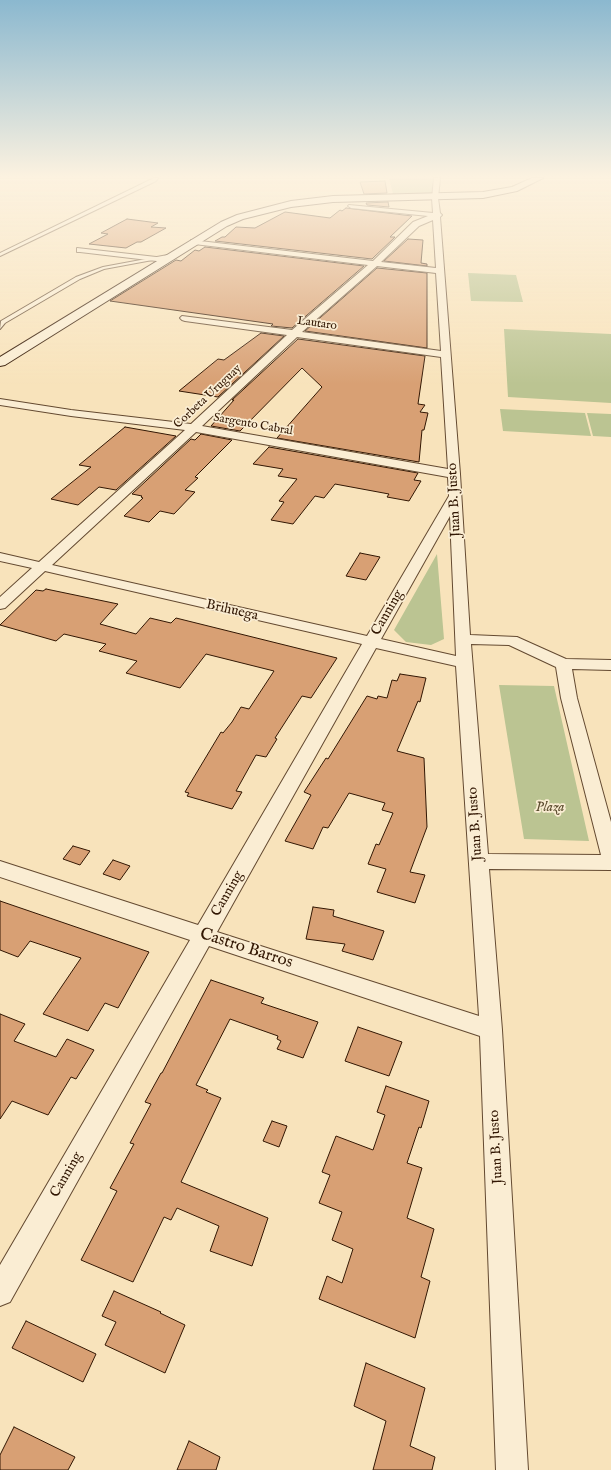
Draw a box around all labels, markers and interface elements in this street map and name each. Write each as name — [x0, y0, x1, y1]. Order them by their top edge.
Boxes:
street label: Lautaro — [296, 314, 338, 334]
street label: Corbeta Uruguay — [171, 362, 245, 432]
street label: Sargento Cabral — [212, 411, 294, 439]
street label: Juan B. Justo — [445, 462, 465, 538]
street label: Canning — [368, 587, 408, 639]
street label: Brihuega — [204, 597, 260, 625]
street label: Juan B. Justo — [465, 786, 487, 862]
park label: Plaza — [536, 800, 564, 816]
street label: Canning — [208, 868, 248, 920]
street label: Castro Barros — [197, 924, 295, 974]
street label: Juan B. Justo — [487, 1109, 507, 1185]
street label: Canning — [47, 1149, 87, 1201]

